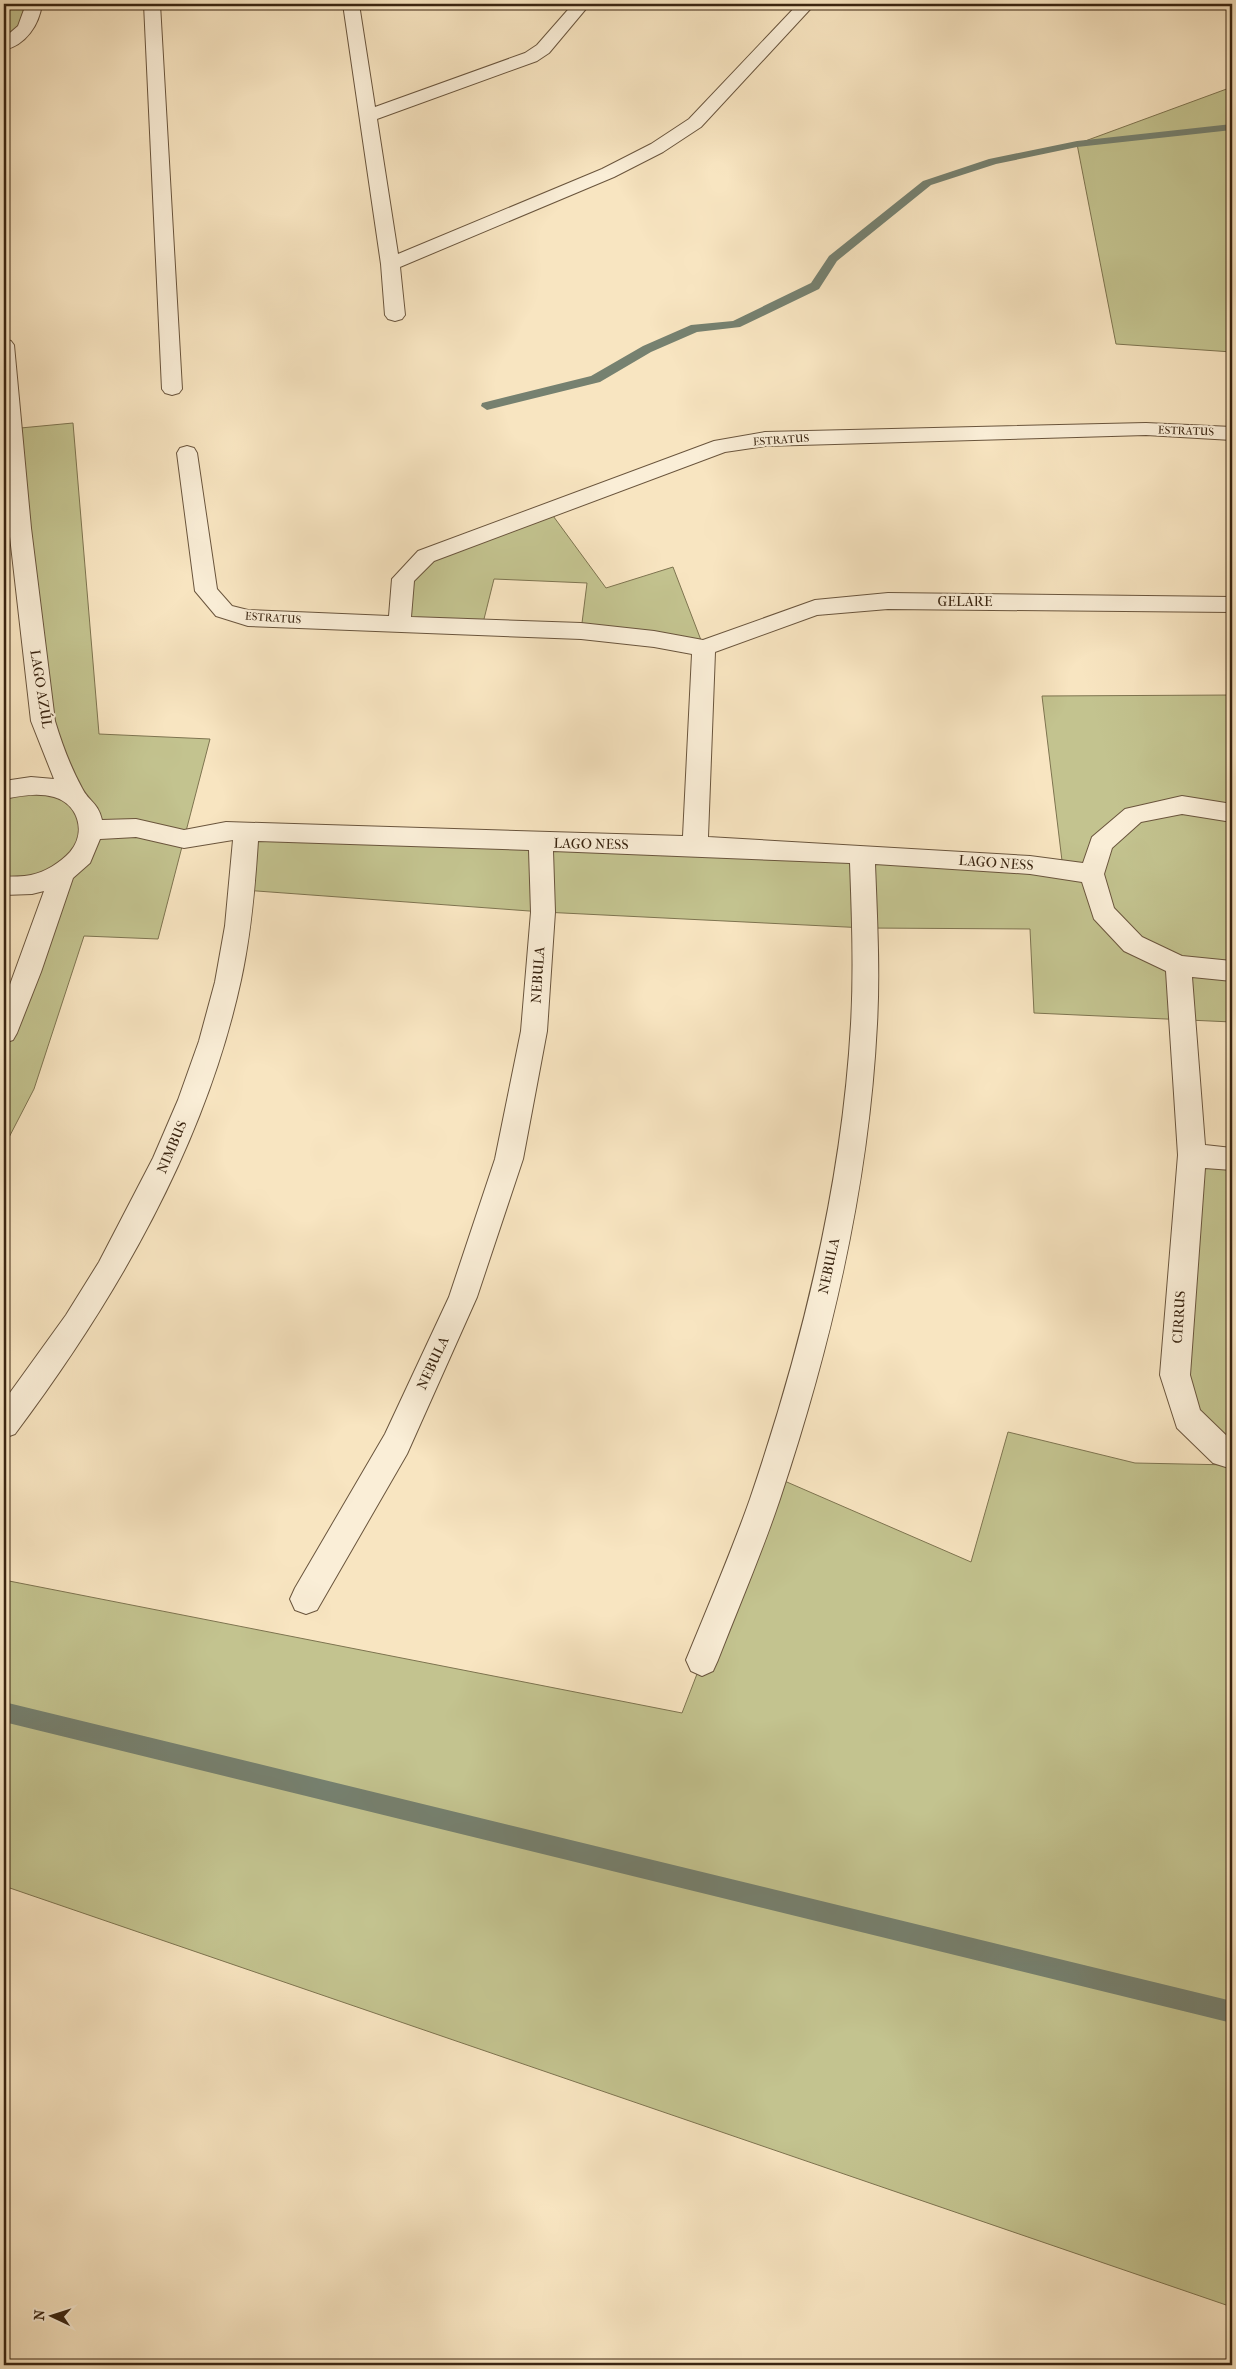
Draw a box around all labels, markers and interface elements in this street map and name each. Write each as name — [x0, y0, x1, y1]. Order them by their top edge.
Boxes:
street label: ESTRATUS — [1158, 424, 1215, 438]
street label: ESTRATUS — [752, 432, 810, 448]
street label: GELARE — [938, 593, 993, 610]
street label: ESTRATUS — [244, 610, 302, 626]
street label: LAGO AZÚL — [26, 648, 57, 730]
street label: LAGO NESS — [553, 835, 629, 853]
street label: LAGO NESS — [958, 852, 1034, 874]
street label: NEBULA — [528, 945, 549, 1004]
street label: NIMBUS — [153, 1118, 191, 1176]
street label: NEBULA — [815, 1236, 843, 1296]
street label: CIRRUS — [1169, 1290, 1189, 1344]
street label: NEBULA — [413, 1333, 453, 1392]
north arrow — [28, 2292, 78, 2342]
text: N — [31, 2309, 48, 2321]

